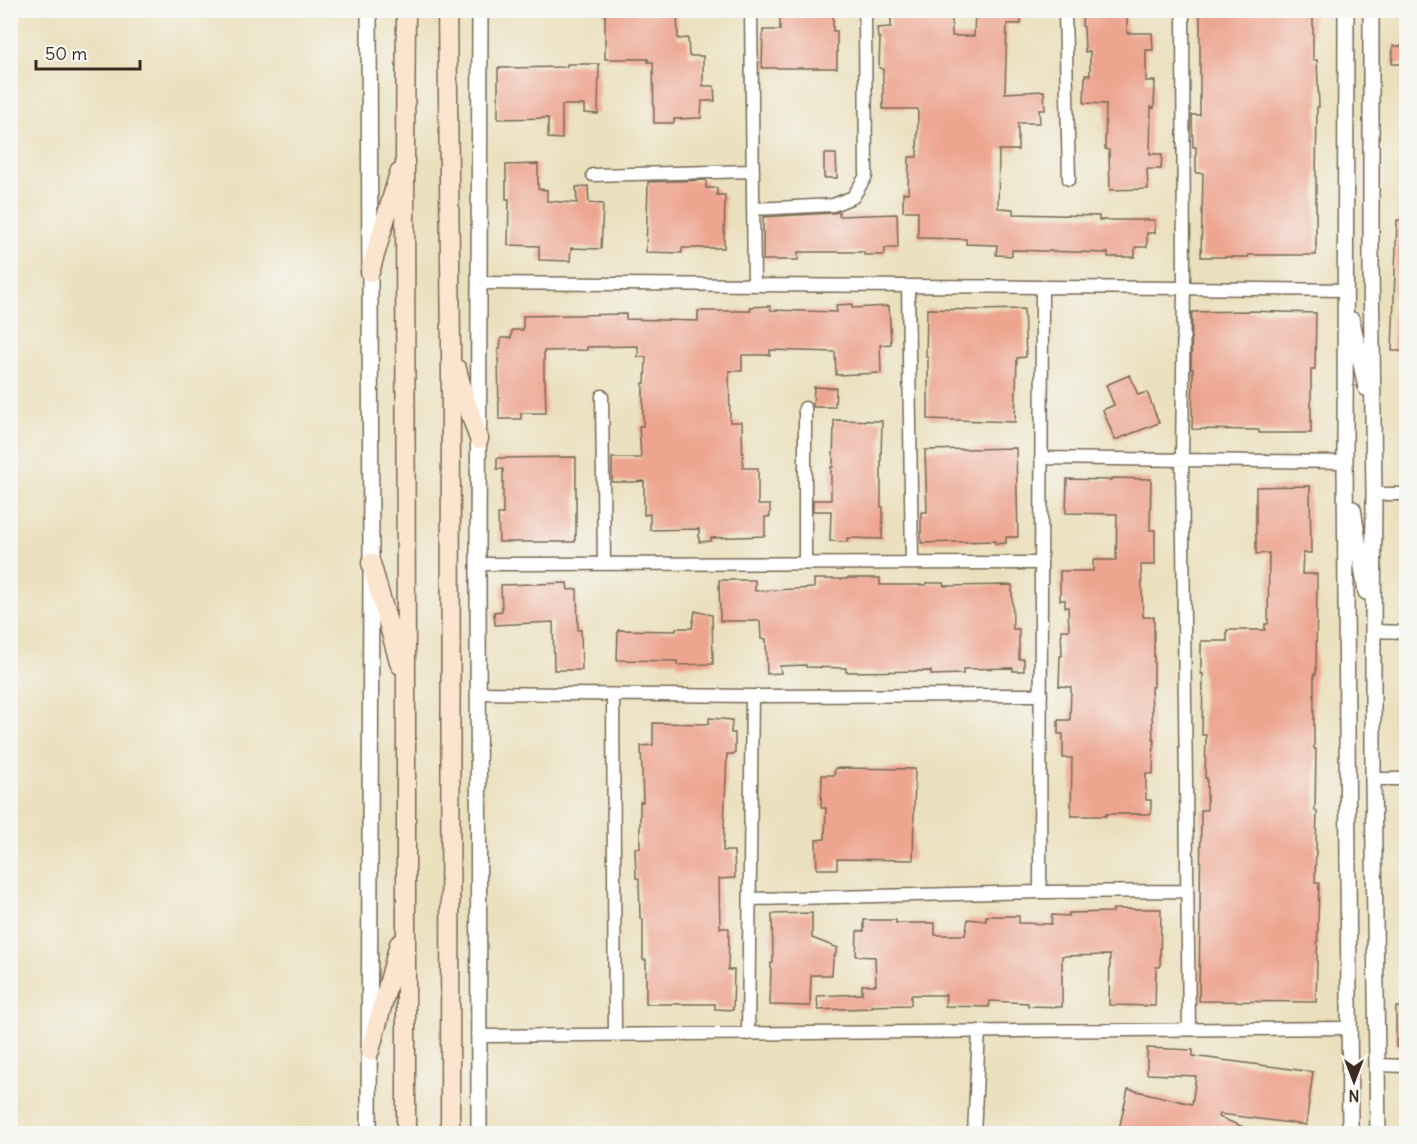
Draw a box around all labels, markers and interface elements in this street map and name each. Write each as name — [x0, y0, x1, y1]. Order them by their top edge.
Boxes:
scale bar — [36, 33, 140, 71]
text: 50 m — [45, 42, 87, 65]
north arrow — [1324, 1051, 1384, 1111]
text: N — [1348, 1086, 1360, 1106]

